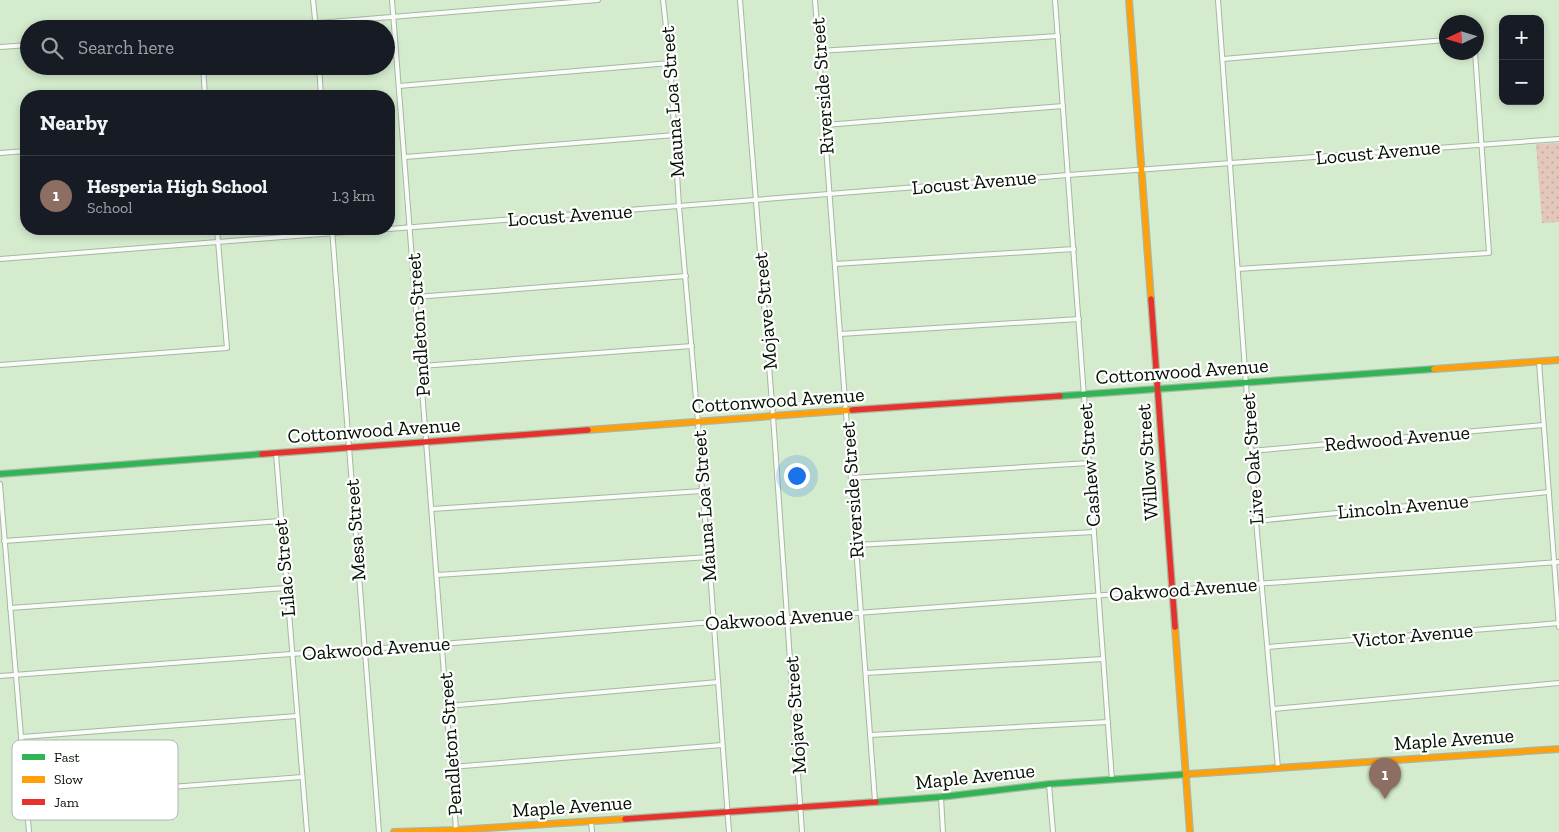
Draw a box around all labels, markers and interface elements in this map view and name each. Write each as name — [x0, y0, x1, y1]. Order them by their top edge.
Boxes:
north arrow — [1439, 15, 1484, 60]
map controls — [1499, 15, 1544, 105]
button: + — [1499, 15, 1544, 60]
street label: Riverside Street — [805, 16, 839, 155]
search box — [20, 20, 395, 75]
street label: Mauna Loa Street — [655, 25, 689, 179]
icon: search — [38, 34, 66, 62]
text: Search here — [78, 36, 174, 59]
button: − — [1499, 60, 1544, 105]
text: Nearby — [40, 110, 108, 135]
street label: Locust Avenue — [1315, 135, 1441, 169]
street label: Locust Avenue — [911, 165, 1037, 199]
text: Hesperia High School — [87, 175, 268, 198]
text: 1 — [53, 186, 59, 205]
text: 1.3 km — [332, 186, 375, 205]
text: School — [87, 198, 133, 217]
street label: Locust Avenue — [507, 199, 633, 231]
street label: Mojave Street — [748, 251, 782, 371]
street label: Pendleton Street — [401, 252, 435, 398]
street label: Cottonwood Avenue — [1095, 353, 1269, 389]
street label: Cottonwood Avenue — [691, 382, 865, 418]
street label: Live Oak Street — [1235, 392, 1269, 526]
street label: Cashew Street — [1073, 402, 1105, 528]
street label: Willow Street — [1131, 402, 1163, 521]
street label: Cottonwood Avenue — [287, 412, 461, 448]
street label: Riverside Street — [835, 420, 869, 559]
street label: Redwood Avenue — [1323, 420, 1471, 456]
street label: Mauna Loa Street — [687, 429, 721, 583]
your location — [784, 463, 810, 489]
street label: Mesa Street — [339, 478, 371, 582]
street label: Lincoln Avenue — [1336, 488, 1470, 524]
street label: Lilac Street — [268, 518, 300, 618]
street label: Oakwood Avenue — [1108, 572, 1258, 606]
street label: Oakwood Avenue — [704, 601, 854, 635]
street label: Victor Avenue — [1351, 618, 1474, 652]
street label: Oakwood Avenue — [301, 631, 451, 665]
street label: Mojave Street — [779, 655, 811, 775]
street label: Pendleton Street — [433, 671, 467, 817]
street label: Maple Avenue — [1393, 723, 1515, 755]
legend — [12, 740, 178, 820]
text: Fast — [54, 749, 81, 766]
street label: Maple Avenue — [914, 758, 1036, 794]
pin: 1 — [1369, 758, 1401, 799]
text: Slow — [54, 771, 83, 788]
street label: Maple Avenue — [511, 790, 633, 822]
text: Jam — [54, 794, 79, 811]

